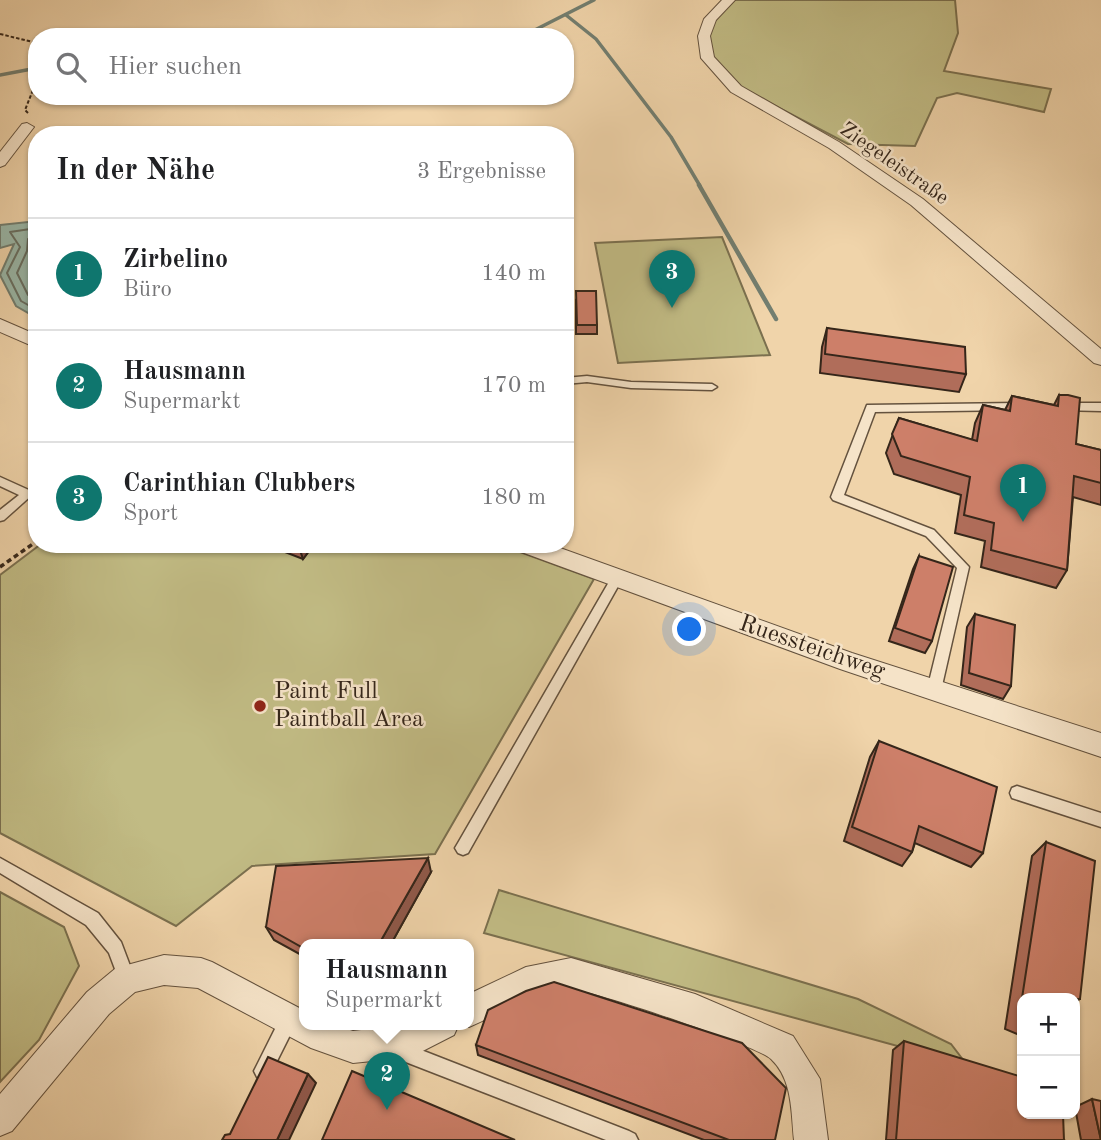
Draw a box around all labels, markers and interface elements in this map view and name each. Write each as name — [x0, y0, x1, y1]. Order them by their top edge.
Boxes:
search box — [28, 28, 574, 105]
icon: search — [52, 48, 90, 86]
text: Hier suchen — [108, 54, 242, 80]
street label: Ziegeleistraße — [836, 119, 952, 209]
text: In der Nähe — [56, 156, 215, 186]
text: 3 Ergebnisse — [417, 160, 546, 183]
text: Zirbelino — [123, 247, 228, 273]
pin: 3 — [649, 250, 695, 308]
text: 1 — [72, 262, 86, 285]
text: 140 m — [481, 262, 546, 285]
text: Büro — [123, 278, 172, 301]
text: Hausmann — [123, 359, 246, 385]
text: 2 — [72, 374, 86, 397]
text: 170 m — [481, 374, 546, 397]
text: Supermarkt — [123, 390, 241, 413]
pin: 1 — [1000, 464, 1046, 522]
text: Carinthian Clubbers — [123, 471, 355, 497]
text: 3 — [72, 486, 86, 509]
text: 180 m — [481, 486, 546, 509]
text: Sport — [123, 502, 178, 525]
your location — [672, 612, 706, 646]
street label: Ruessteichweg — [736, 612, 888, 684]
place label: Paint Full Paintball Area — [274, 680, 424, 732]
marker: Paint Full Paintball Area — [252, 698, 268, 714]
popup — [299, 939, 474, 1030]
text: Hausmann — [325, 958, 448, 984]
text: Supermarkt — [325, 989, 443, 1012]
map controls — [1017, 993, 1080, 1119]
button: + — [1017, 993, 1080, 1056]
pin: 2 — [364, 1052, 410, 1110]
button: − — [1017, 1056, 1080, 1119]

